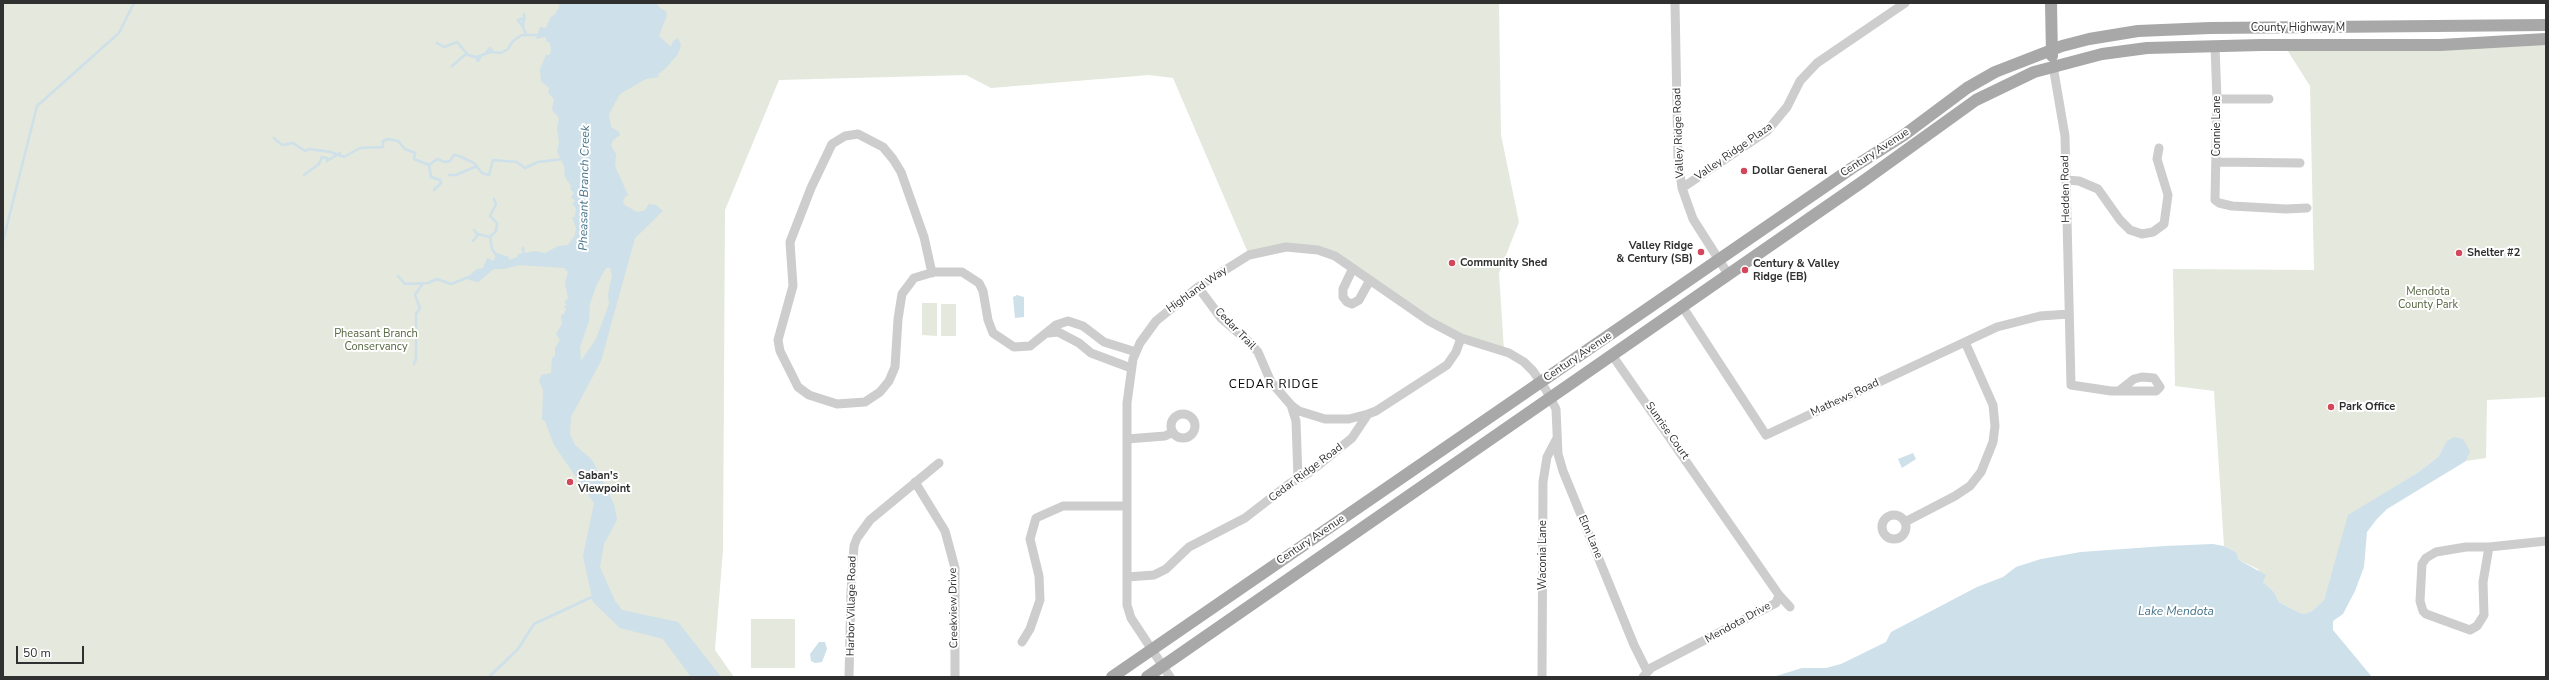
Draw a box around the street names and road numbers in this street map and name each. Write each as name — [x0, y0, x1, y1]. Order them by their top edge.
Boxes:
street label: County Highway M — [2251, 21, 2345, 35]
street label: Valley Ridge Road — [1671, 88, 1687, 178]
street label: Connie Lane — [2210, 96, 2224, 156]
street label: Valley Ridge Plaza — [1693, 120, 1775, 184]
street label: Century Avenue — [1838, 126, 1912, 180]
street label: Hedden Road — [2059, 155, 2073, 223]
street label: Highland Way — [1164, 264, 1230, 316]
street label: Cedar Trail — [1212, 305, 1258, 353]
street label: Century Avenue — [1541, 329, 1615, 385]
street label: Mathews Road — [1809, 376, 1881, 420]
street label: Sunrise Court — [1642, 400, 1692, 462]
street label: Cedar Ridge Road — [1267, 441, 1345, 505]
street label: Century Avenue — [1274, 512, 1348, 568]
street label: Elm Lane — [1575, 513, 1605, 561]
street label: Waconia Lane — [1536, 520, 1550, 590]
street label: Harbor Village Road — [845, 556, 859, 656]
street label: Creekview Drive — [947, 568, 961, 648]
street label: Mendota Drive — [1703, 600, 1773, 646]

